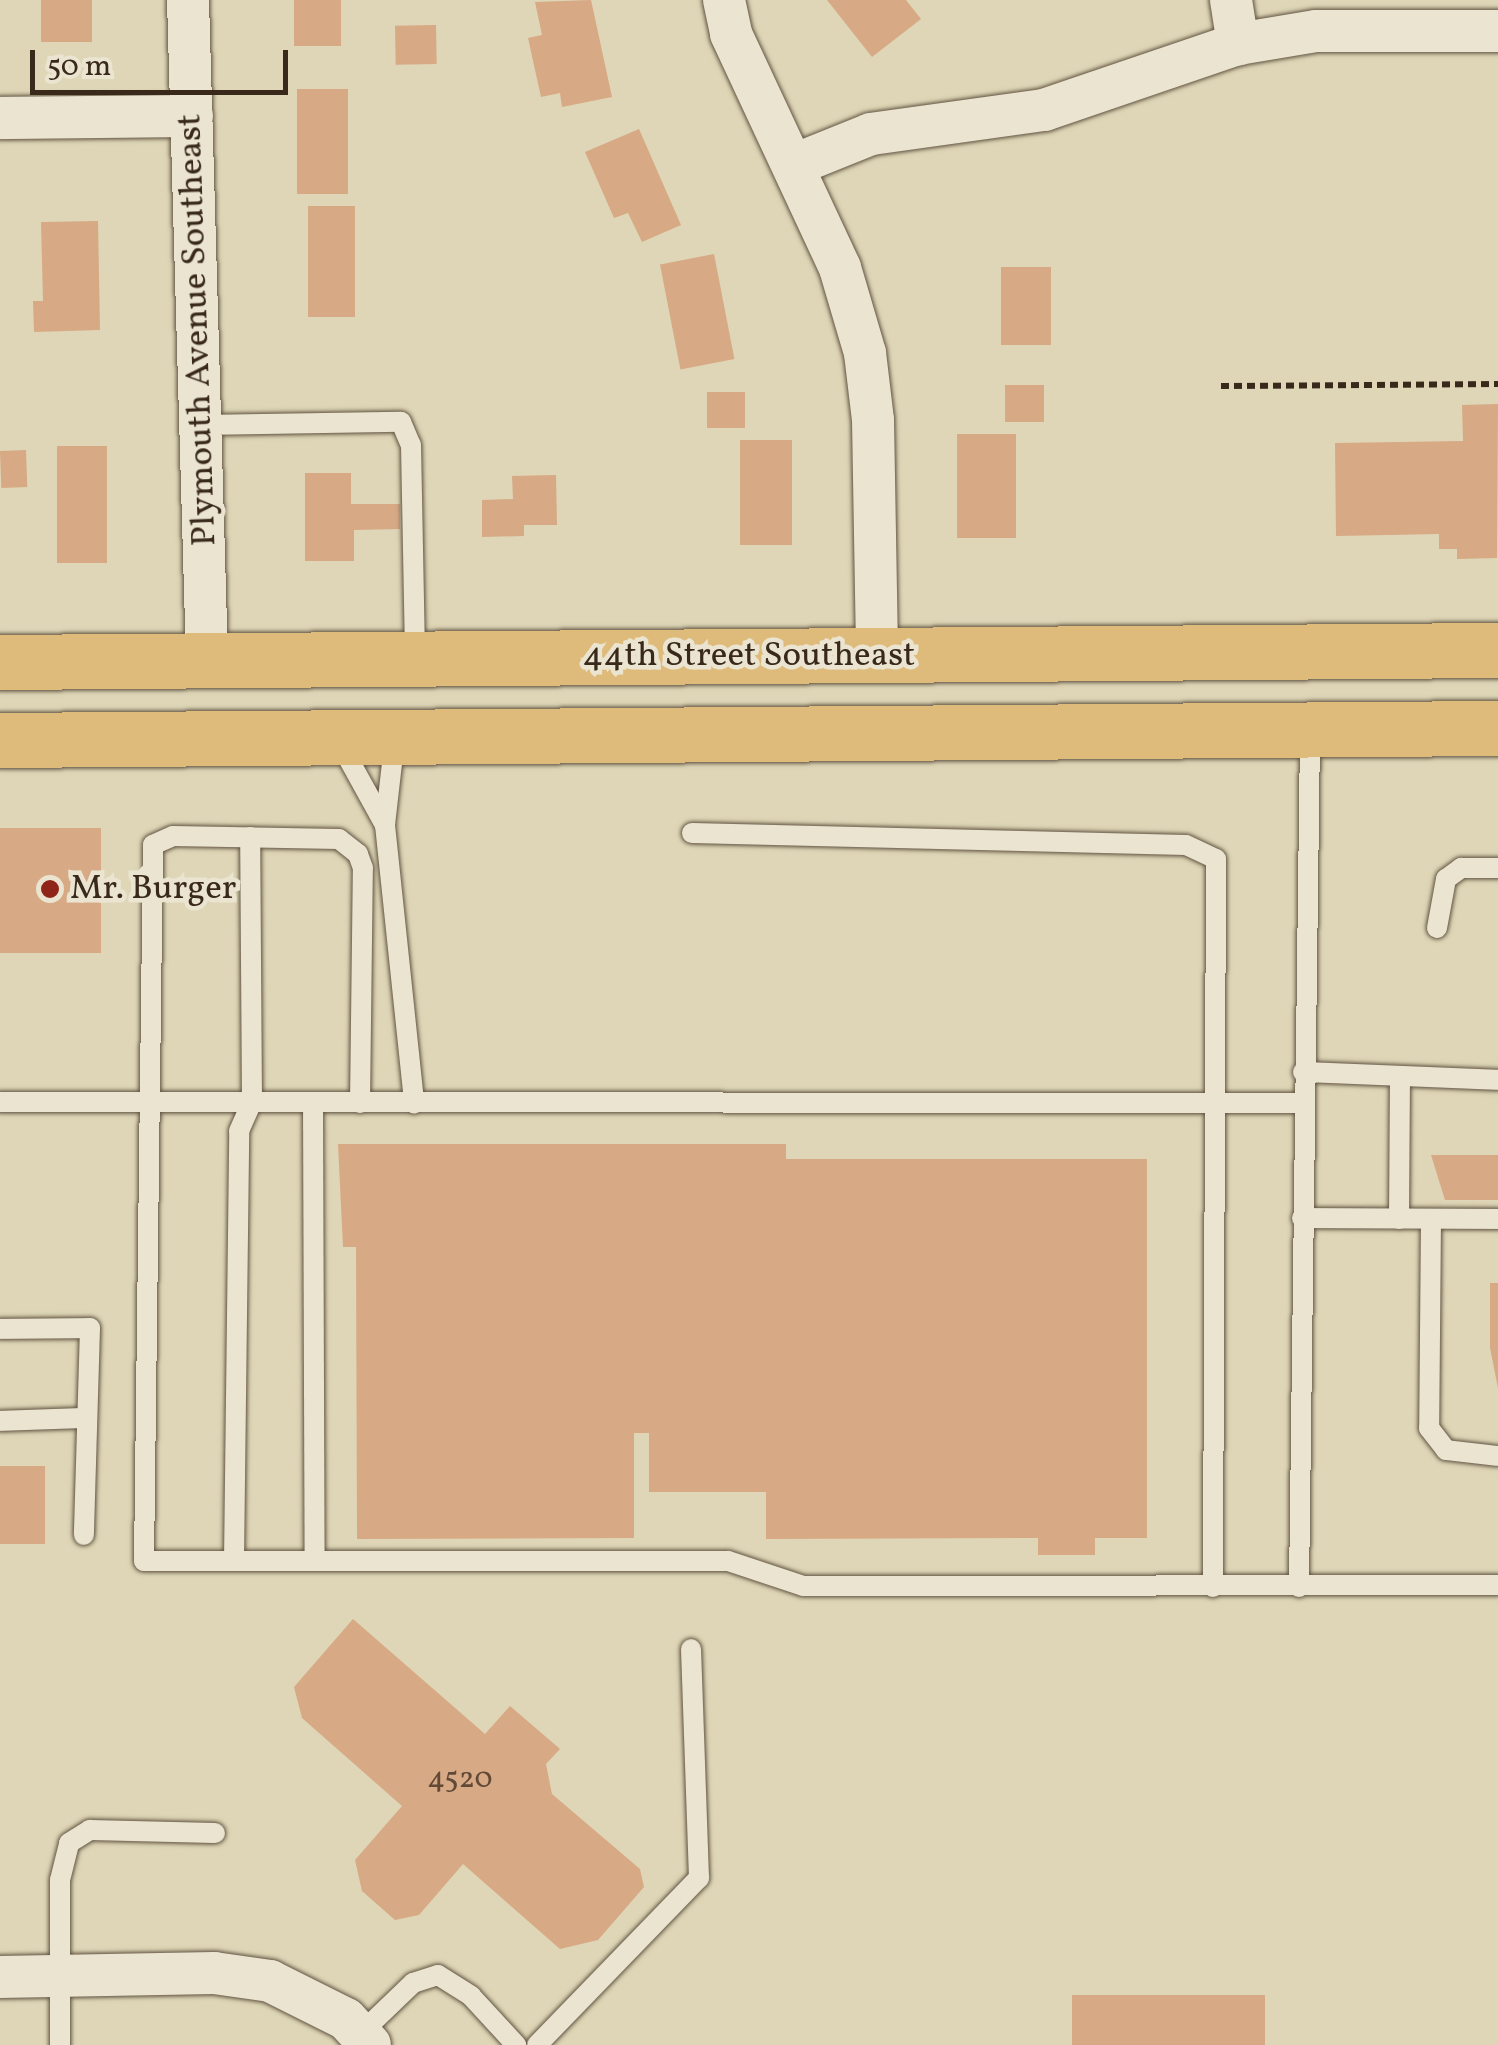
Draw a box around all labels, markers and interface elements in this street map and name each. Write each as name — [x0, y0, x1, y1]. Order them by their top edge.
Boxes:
scale bar — [35, 30, 292, 92]
text: 50 m — [47, 46, 111, 88]
street label: Plymouth Avenue Southeast — [169, 113, 227, 547]
street label: 44th Street Southeast — [583, 635, 915, 677]
place label: Mr. Burger — [70, 868, 236, 910]
marker: Mr. Burger — [39, 878, 61, 900]
house number: 4520 — [427, 1761, 493, 1797]

